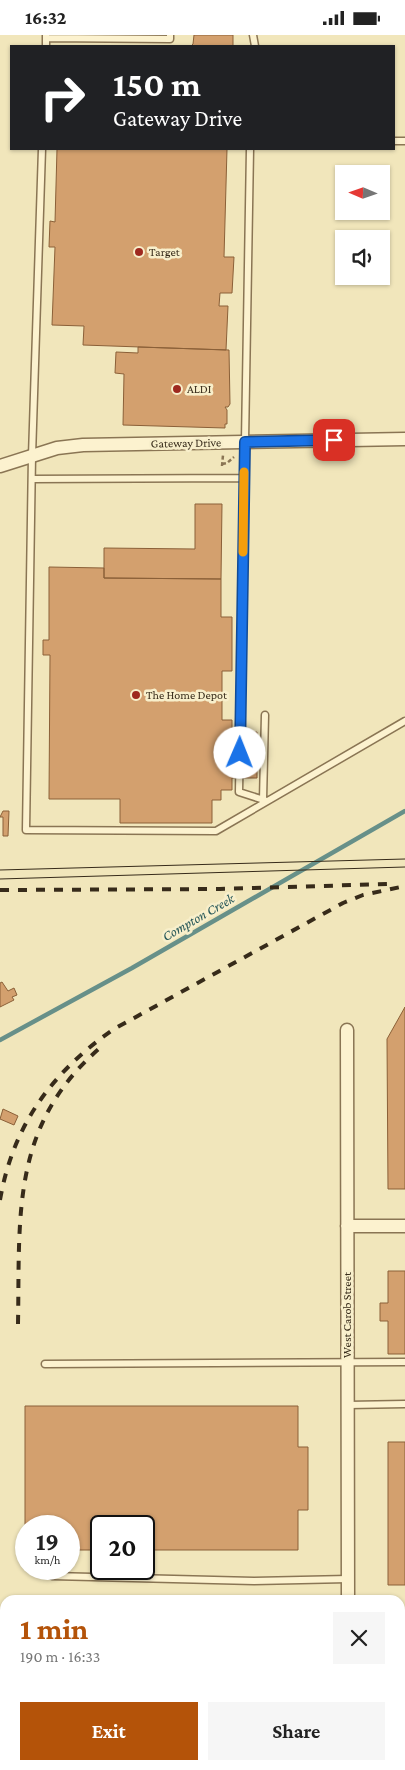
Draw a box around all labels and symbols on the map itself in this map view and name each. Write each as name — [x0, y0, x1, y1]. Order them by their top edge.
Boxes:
north arrow — [335, 165, 390, 220]
place label: Target — [149, 245, 181, 259]
marker: Target — [133, 246, 145, 258]
place label: ALDI — [187, 382, 212, 396]
marker: ALDI — [171, 383, 183, 395]
pin — [313, 419, 355, 461]
street label: Gateway Drive — [151, 435, 221, 451]
place label: The Home Depot — [146, 688, 228, 702]
marker: The Home Depot — [130, 689, 142, 701]
position arrow — [213, 726, 265, 778]
water label: Compton Creek — [159, 890, 238, 944]
street label: West Carob Street — [340, 1271, 354, 1358]
speed limit sign: 20 — [90, 1515, 155, 1580]

